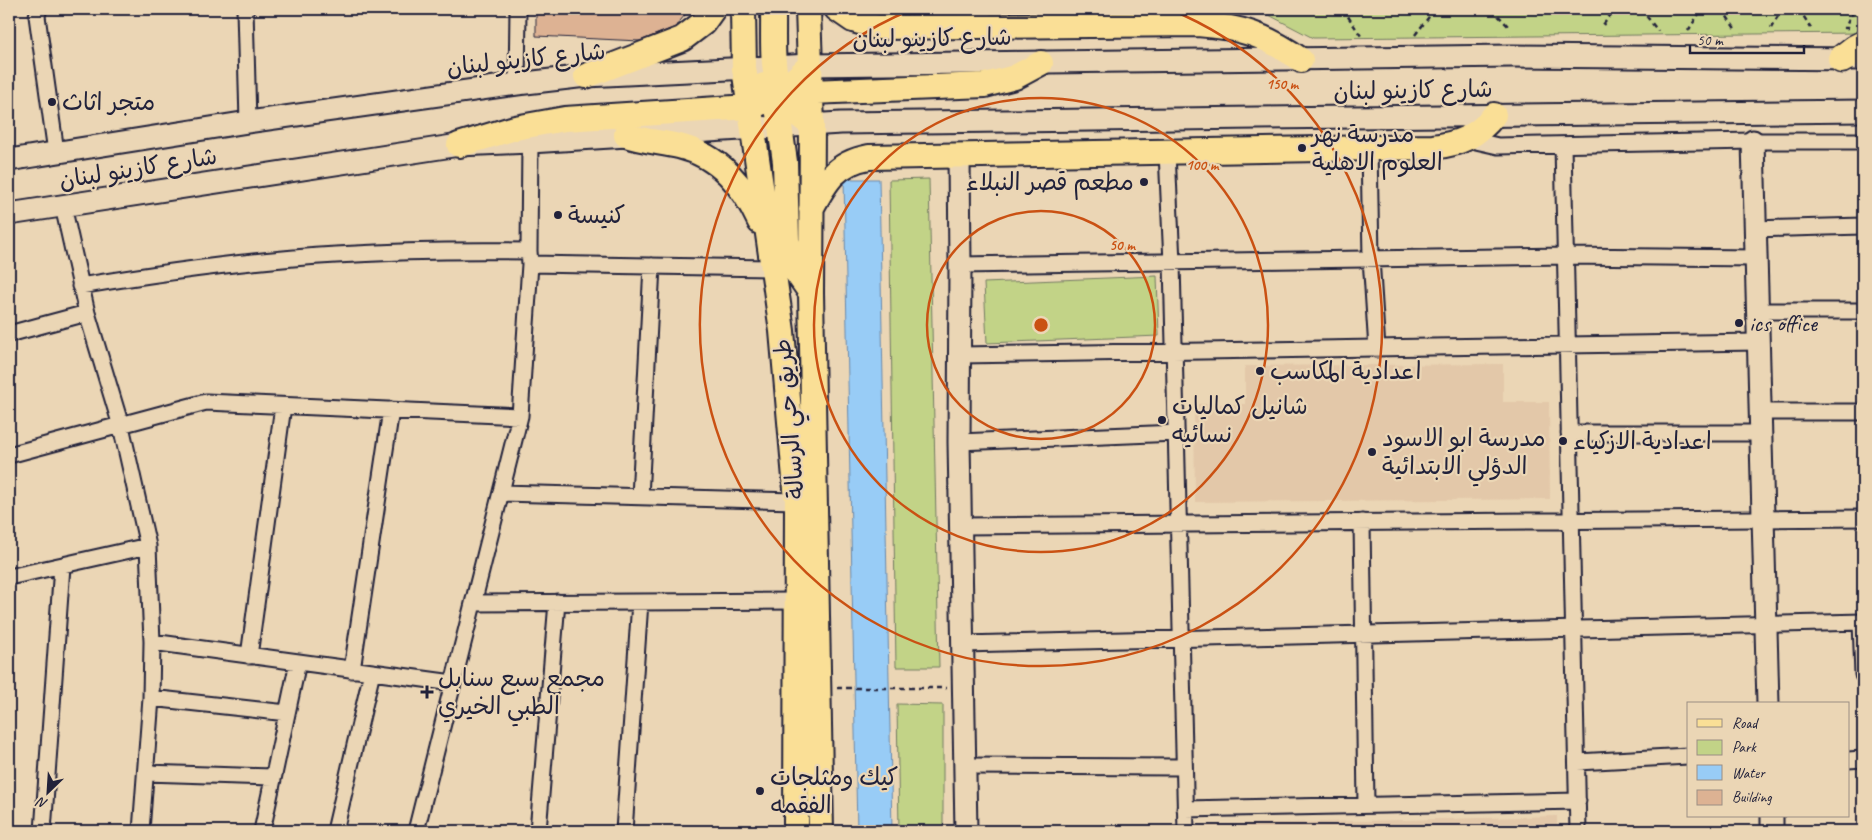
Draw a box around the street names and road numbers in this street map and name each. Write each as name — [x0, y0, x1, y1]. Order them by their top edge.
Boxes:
street label: شارع كازينو لبنان — [852, 22, 1012, 56]
street label: شارع كازينو لبنان — [445, 36, 607, 84]
street label: شارع كازينو لبنان — [1333, 74, 1493, 108]
street label: شارع كازينو لبنان — [57, 141, 219, 197]
street label: طريق حي الرسالة — [767, 337, 817, 501]

